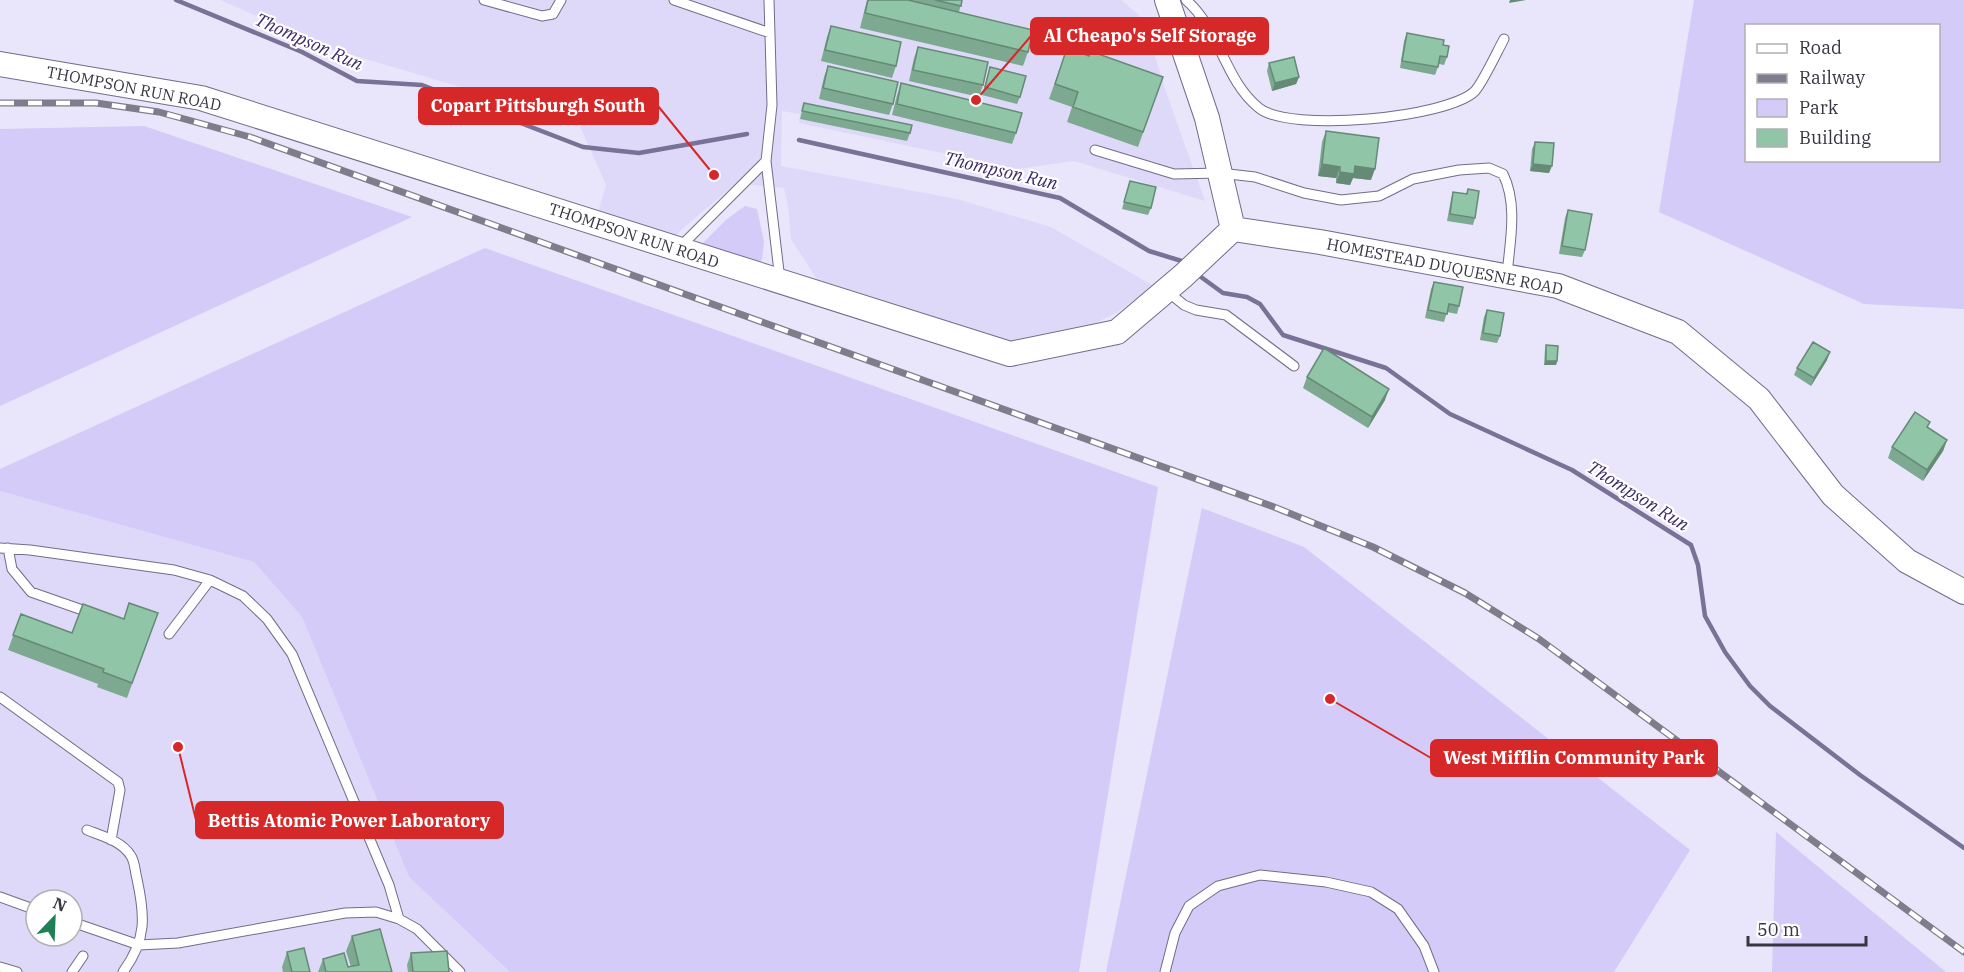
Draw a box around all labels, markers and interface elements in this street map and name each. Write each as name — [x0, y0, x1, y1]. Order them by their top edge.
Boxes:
water label: Thompson Run — [252, 7, 367, 76]
callout: Al Cheapo's Self Storage — [1031, 18, 1268, 54]
text: Al Cheapo's Self Storage — [1043, 24, 1257, 47]
legend — [1745, 24, 1940, 162]
text: Road — [1799, 36, 1842, 59]
street label: THOMPSON RUN ROAD — [45, 61, 223, 115]
text: Railway — [1799, 66, 1865, 89]
callout: Copart Pittsburgh South — [419, 88, 658, 124]
text: Copart Pittsburgh South — [431, 94, 646, 117]
text: Park — [1799, 96, 1839, 119]
text: Building — [1799, 126, 1871, 149]
water label: Thompson Run — [942, 146, 1061, 195]
street label: THOMPSON RUN ROAD — [546, 198, 722, 272]
street label: HOMESTEAD DUQUESNE ROAD — [1325, 233, 1565, 299]
water label: Thompson Run — [1583, 455, 1694, 536]
callout: West Mifflin Community Park — [1431, 740, 1717, 776]
text: West Mifflin Community Park — [1443, 746, 1706, 769]
callout: Bettis Atomic Power Laboratory — [196, 802, 503, 838]
text: Bettis Atomic Power Laboratory — [208, 809, 491, 832]
north arrow — [24, 888, 84, 948]
text: N — [50, 893, 70, 916]
scale bar — [1748, 909, 1866, 947]
text: 50 m — [1757, 918, 1800, 941]

